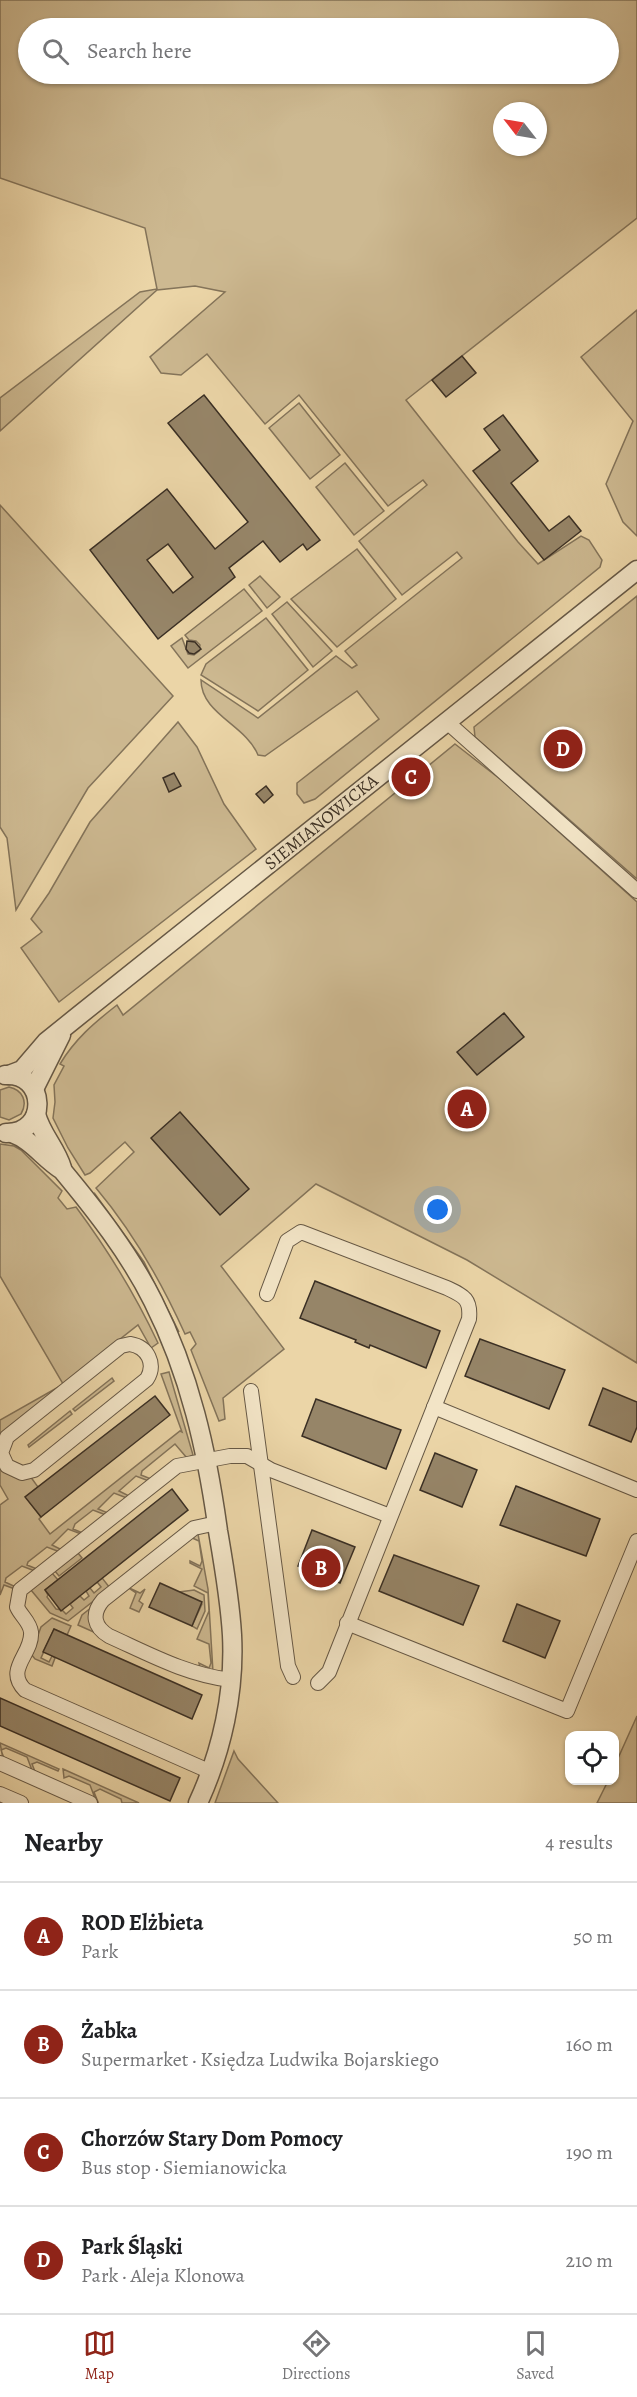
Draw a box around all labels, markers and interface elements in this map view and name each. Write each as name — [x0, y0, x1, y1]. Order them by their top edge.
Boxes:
search box — [18, 18, 619, 84]
icon: search — [39, 35, 72, 68]
text: Search here — [87, 36, 192, 66]
north arrow — [493, 102, 547, 156]
pin: D — [544, 726, 582, 771]
pin: C — [392, 754, 430, 800]
street label: SIEMIANOWICKA — [259, 768, 383, 875]
pin: A — [448, 1086, 486, 1132]
your location — [423, 1195, 452, 1224]
pin: B — [302, 1546, 340, 1590]
map controls — [565, 1731, 619, 1785]
button: locate — [565, 1731, 619, 1785]
text: Nearby — [24, 1825, 103, 1860]
text: 4 results — [545, 1829, 613, 1856]
text: ROD Elżbieta — [81, 1908, 204, 1938]
text: A — [37, 1923, 50, 1950]
text: 50 m — [573, 1923, 613, 1950]
text: Park — [81, 1938, 119, 1965]
text: Żabka — [81, 2016, 137, 2046]
text: B — [37, 2031, 50, 2058]
text: 160 m — [566, 2031, 613, 2058]
text: Supermarket · Księdza Ludwika Bojarskiego — [81, 2046, 439, 2073]
text: Chorzów Stary Dom Pomocy — [81, 2124, 343, 2154]
text: C — [37, 2139, 50, 2166]
text: 190 m — [566, 2139, 613, 2166]
text: Bus stop · Siemianowicka — [81, 2154, 287, 2181]
text: Park Śląski — [81, 2232, 183, 2262]
text: D — [37, 2247, 50, 2274]
text: 210 m — [565, 2247, 613, 2274]
text: Park · Aleja Klonowa — [81, 2262, 245, 2289]
tab: Map — [83, 2327, 116, 2385]
tab: Directions — [282, 2327, 350, 2385]
tab: Saved — [516, 2327, 554, 2385]

